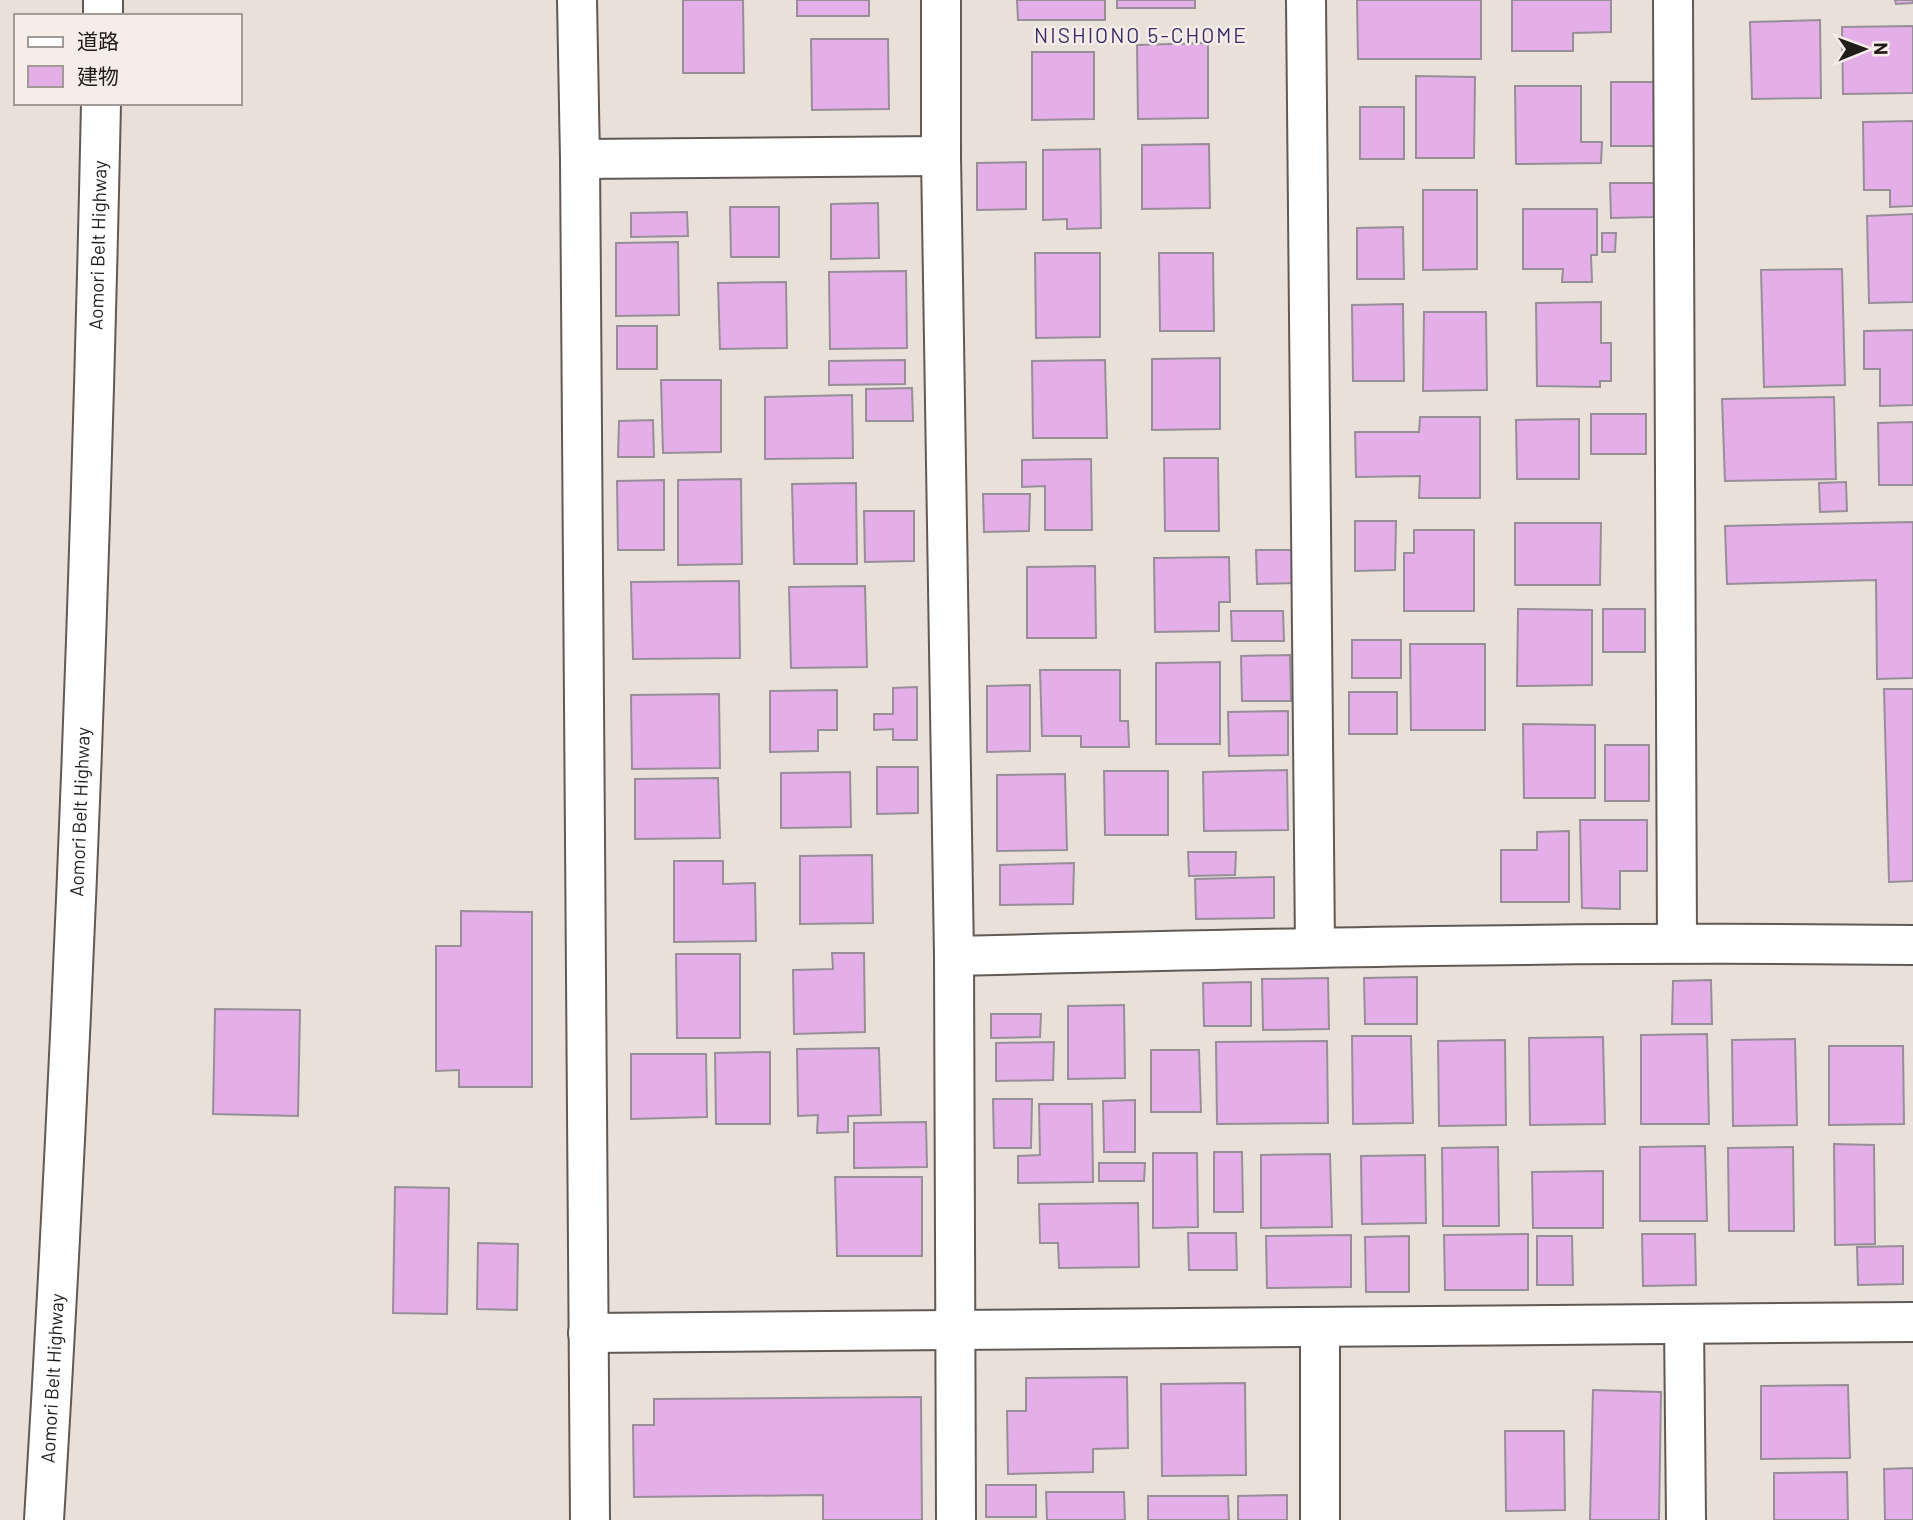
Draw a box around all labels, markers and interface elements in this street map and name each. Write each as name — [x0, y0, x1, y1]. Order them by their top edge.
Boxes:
legend — [14, 14, 242, 105]
north arrow — [1829, 14, 1899, 84]
district label: NISHIONO 5-CHOME — [1034, 22, 1248, 47]
text: 道路 — [77, 28, 119, 53]
text: N — [1870, 42, 1893, 55]
text: 建物 — [77, 63, 119, 88]
street label: Aomori Belt Highway — [84, 160, 111, 330]
street label: Aomori Belt Highway — [64, 726, 94, 897]
street label: Aomori Belt Highway — [35, 1293, 68, 1464]

